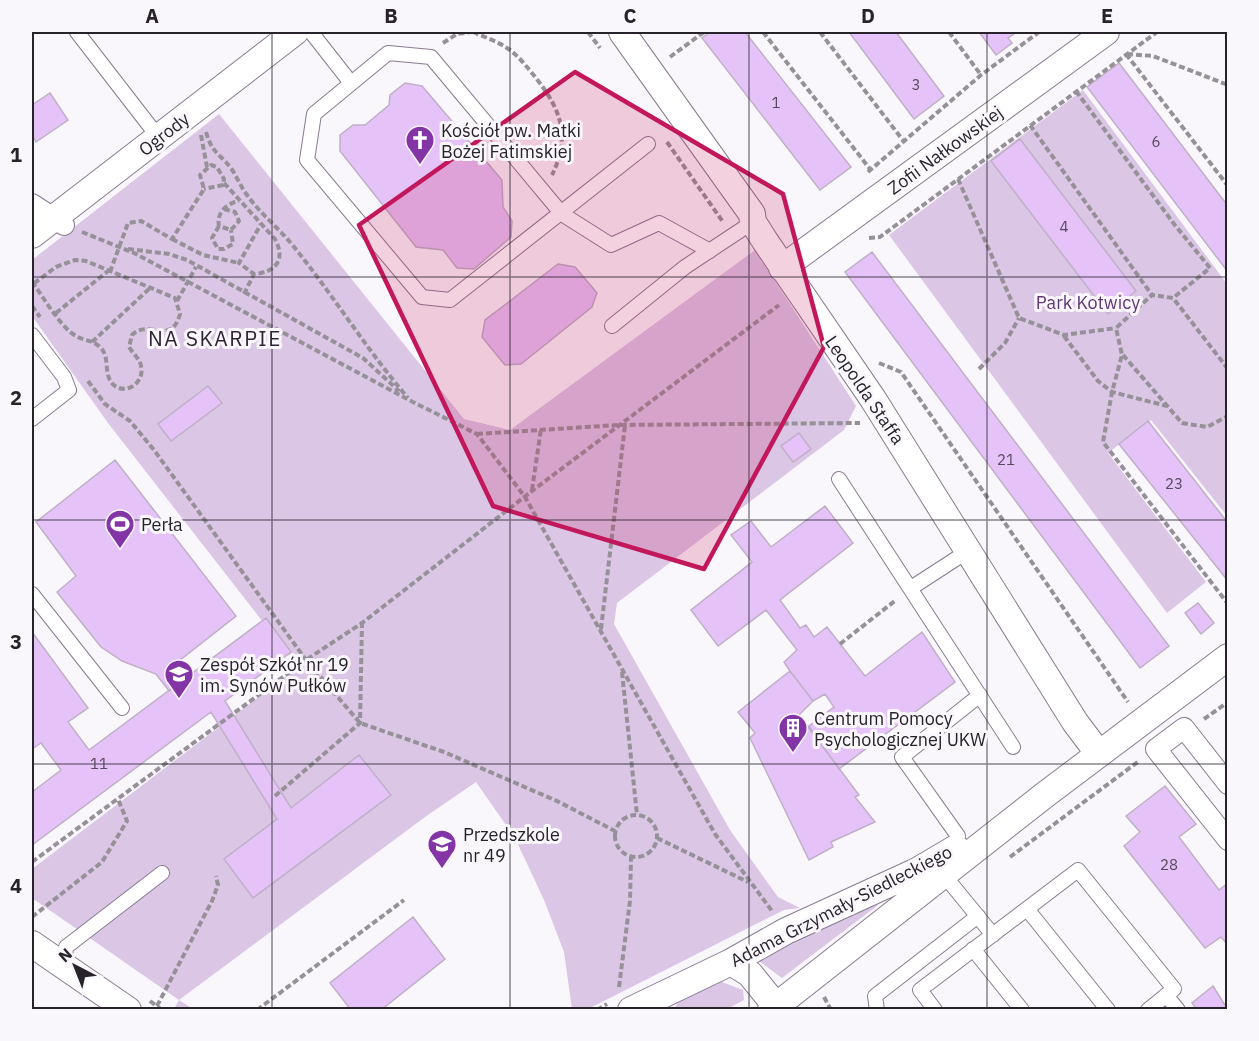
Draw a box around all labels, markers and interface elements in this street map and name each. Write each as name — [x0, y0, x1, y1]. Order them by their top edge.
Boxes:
text: A — [145, 2, 159, 29]
text: B — [384, 2, 398, 29]
text: C — [623, 2, 637, 29]
text: D — [861, 2, 875, 29]
text: E — [1101, 2, 1113, 29]
house number: 3 — [911, 75, 921, 94]
house number: 1 — [771, 93, 781, 112]
street label: Zofii Nałkowskiej — [883, 101, 1007, 199]
street label: Ogrody — [134, 107, 194, 161]
place label: Kościół pw. Matki Bożej Fatimskiej — [441, 119, 581, 163]
church icon: Kościół pw. Matki Bożej Fatimskiej — [404, 124, 436, 166]
house number: 6 — [1151, 132, 1161, 151]
text: 1 — [10, 141, 22, 168]
house number: 4 — [1059, 217, 1069, 236]
park label: Park Kotwicy — [1036, 291, 1140, 314]
district label: NA SKARPIE — [148, 324, 282, 352]
street label: Leopolda Staffa — [820, 331, 910, 449]
text: 2 — [10, 384, 22, 411]
house number: 21 — [997, 450, 1015, 469]
house number: 23 — [1165, 474, 1183, 493]
sports icon: Perła — [104, 508, 136, 550]
place label: Perła — [141, 513, 183, 536]
text: 3 — [10, 628, 22, 655]
place label: Zespół Szkół nr 19 im. Synów Pułków — [200, 653, 349, 697]
school or university icon: Zespół Szkół nr 19 im. Synów Pułków — [163, 658, 195, 700]
place label: Centrum Pomocy Psychologicznej UKW — [814, 707, 986, 751]
building icon: Centrum Pomocy Psychologicznej UKW — [777, 712, 809, 754]
house number: 11 — [90, 754, 108, 773]
place label: Przedszkole nr 49 — [463, 823, 560, 867]
school or university icon: Przedszkole nr 49 — [426, 828, 458, 870]
street label: Adama Grzymały-Siedleckiego — [726, 840, 956, 972]
house number: 28 — [1160, 855, 1178, 874]
text: 4 — [10, 872, 22, 899]
north arrow — [45, 936, 105, 996]
text: N — [54, 944, 76, 966]

